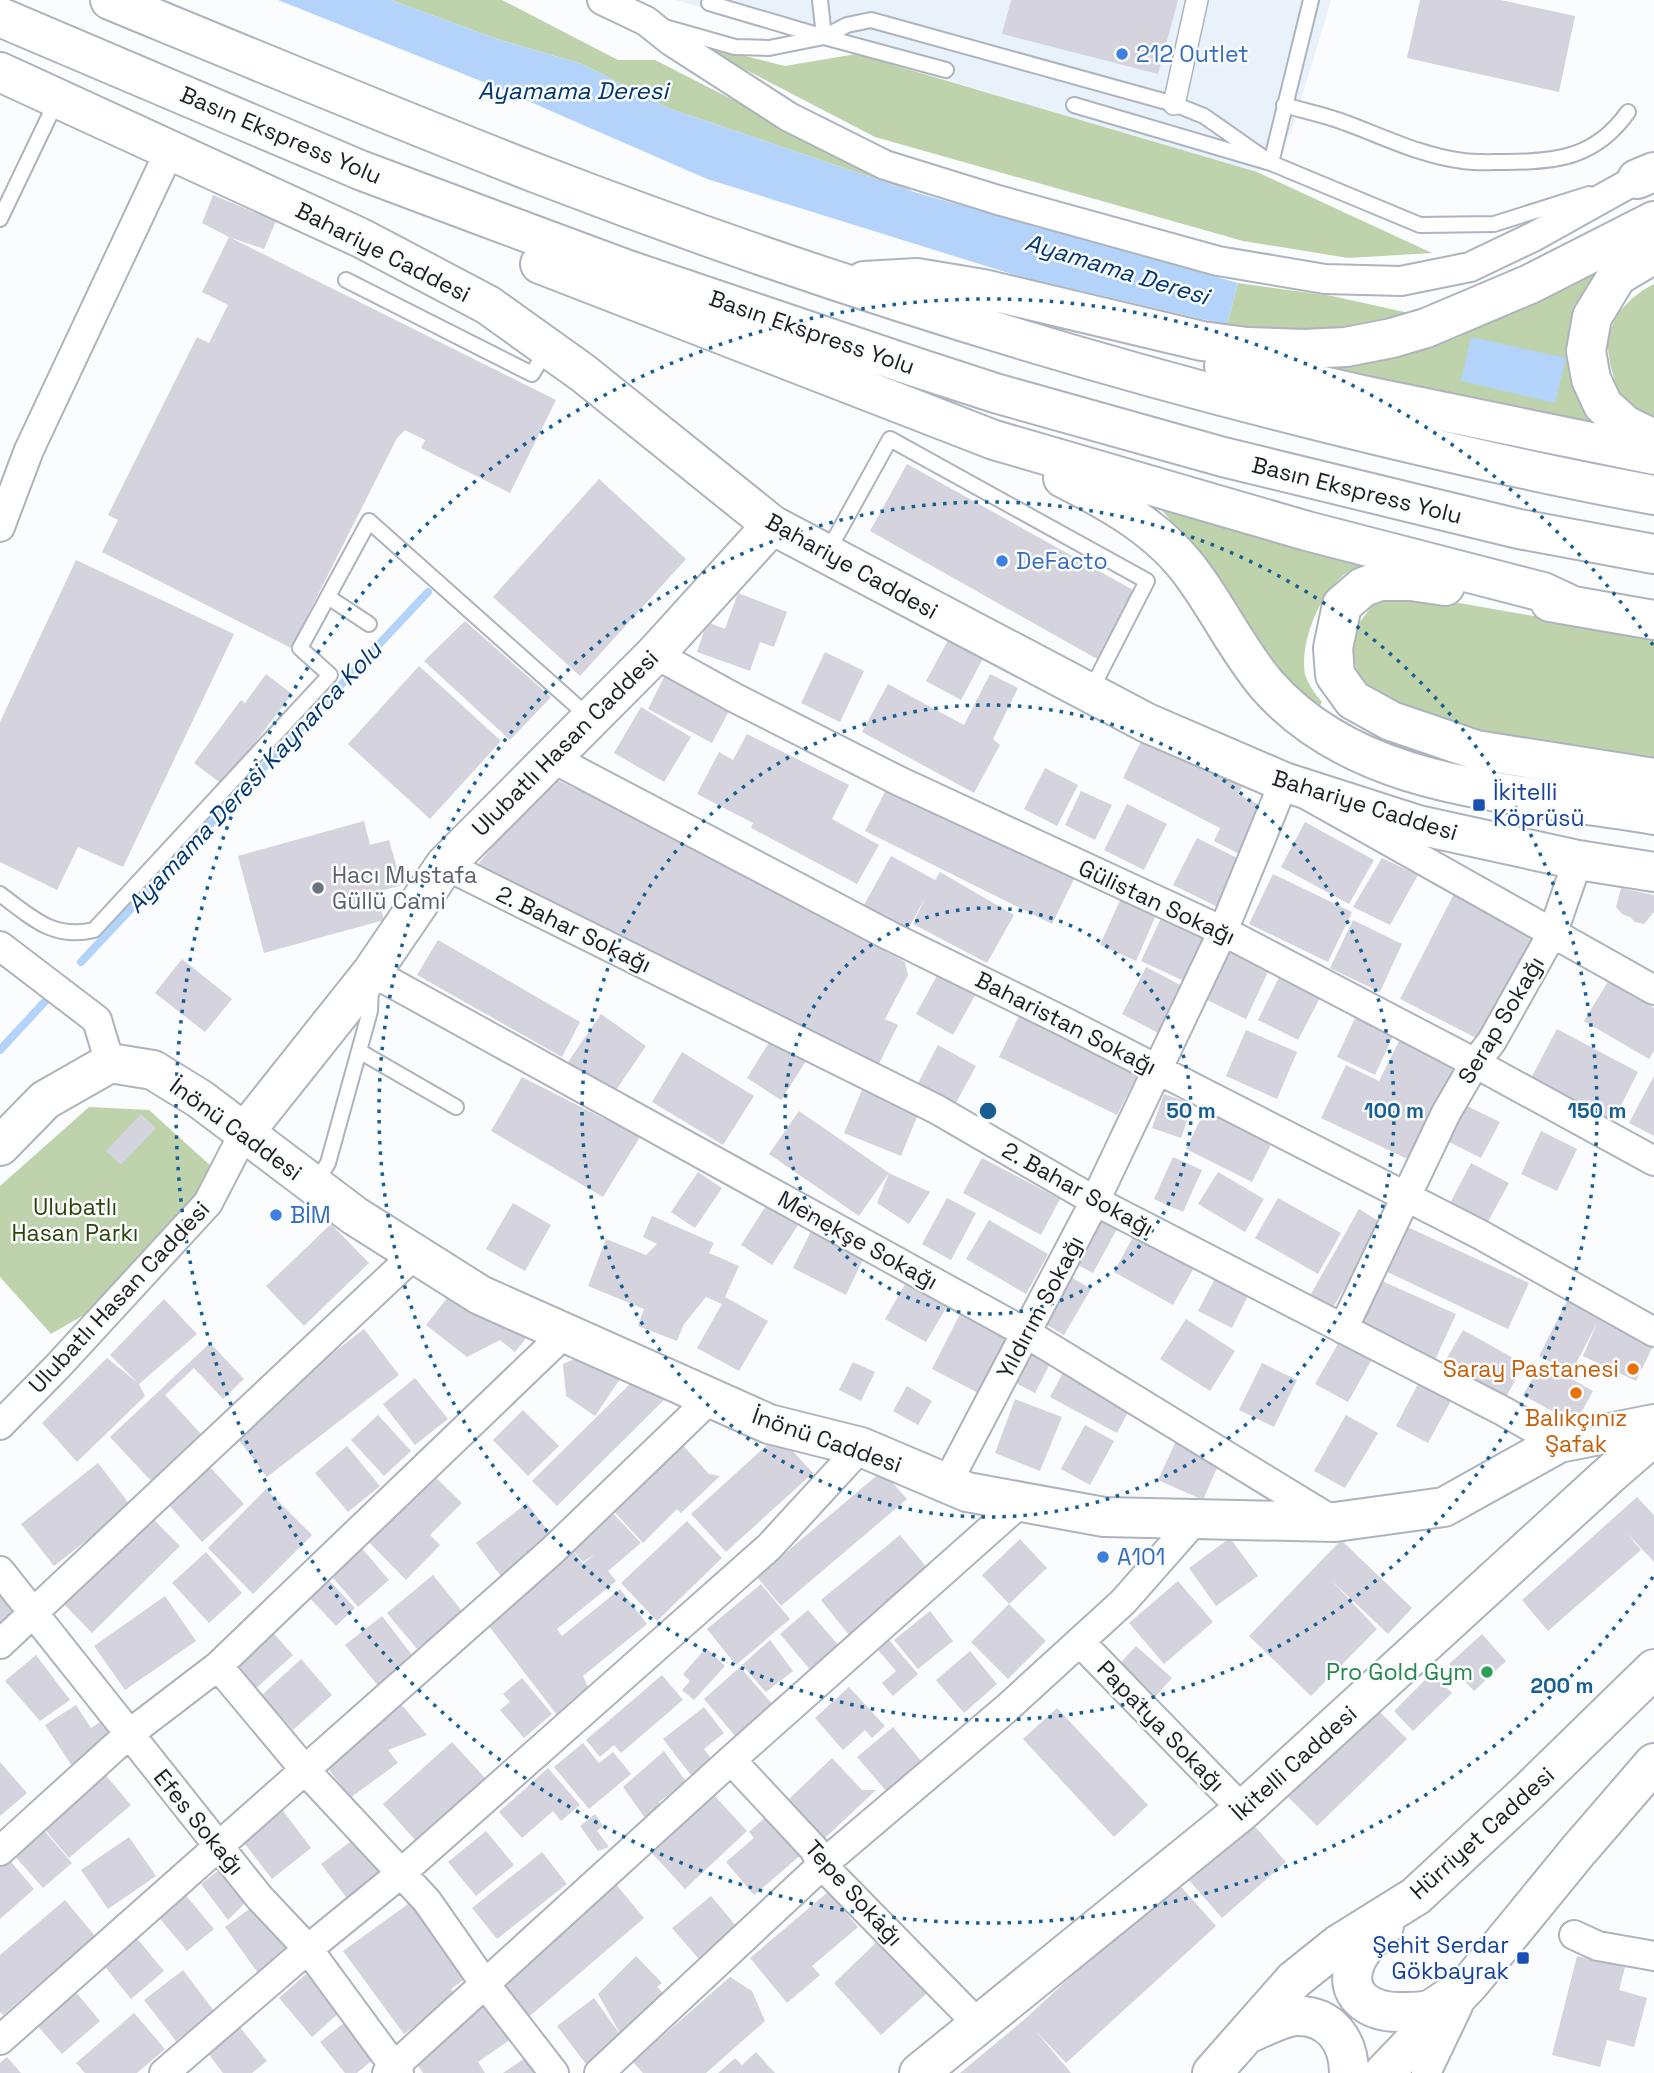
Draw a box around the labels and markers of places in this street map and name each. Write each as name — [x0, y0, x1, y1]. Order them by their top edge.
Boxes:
place label: 212 Outlet — [1136, 39, 1249, 69]
marker: 212 Outlet — [1114, 46, 1130, 62]
place label: DeFacto — [1016, 546, 1108, 576]
marker: DeFacto — [994, 553, 1010, 569]
place label: İkitelli Köprüsü — [1493, 777, 1585, 833]
marker: İkitelli Köprüsü — [1471, 797, 1487, 813]
place label: Hacı Mustafa Güllü Cami — [332, 860, 477, 916]
marker: Hacı Mustafa Güllü Cami — [310, 880, 326, 896]
centre of rings — [976, 1099, 1000, 1123]
place label: BİM — [290, 1200, 331, 1230]
marker: BİM — [268, 1207, 284, 1223]
place label: Saray Pastanesi — [1443, 1354, 1619, 1384]
marker: Saray Pastanesi — [1625, 1361, 1641, 1377]
marker: Balıkçınız Şafak — [1568, 1385, 1584, 1401]
place label: Balıkçınız Şafak — [1525, 1403, 1627, 1459]
place label: A101 — [1117, 1542, 1165, 1572]
marker: A101 — [1095, 1549, 1111, 1565]
place label: Pro Gold Gym — [1326, 1657, 1473, 1687]
marker: Pro Gold Gym — [1479, 1664, 1495, 1680]
place label: Şehit Serdar Gökbayrak — [1372, 1930, 1509, 1986]
marker: Şehit Serdar Gökbayrak — [1515, 1950, 1531, 1966]

